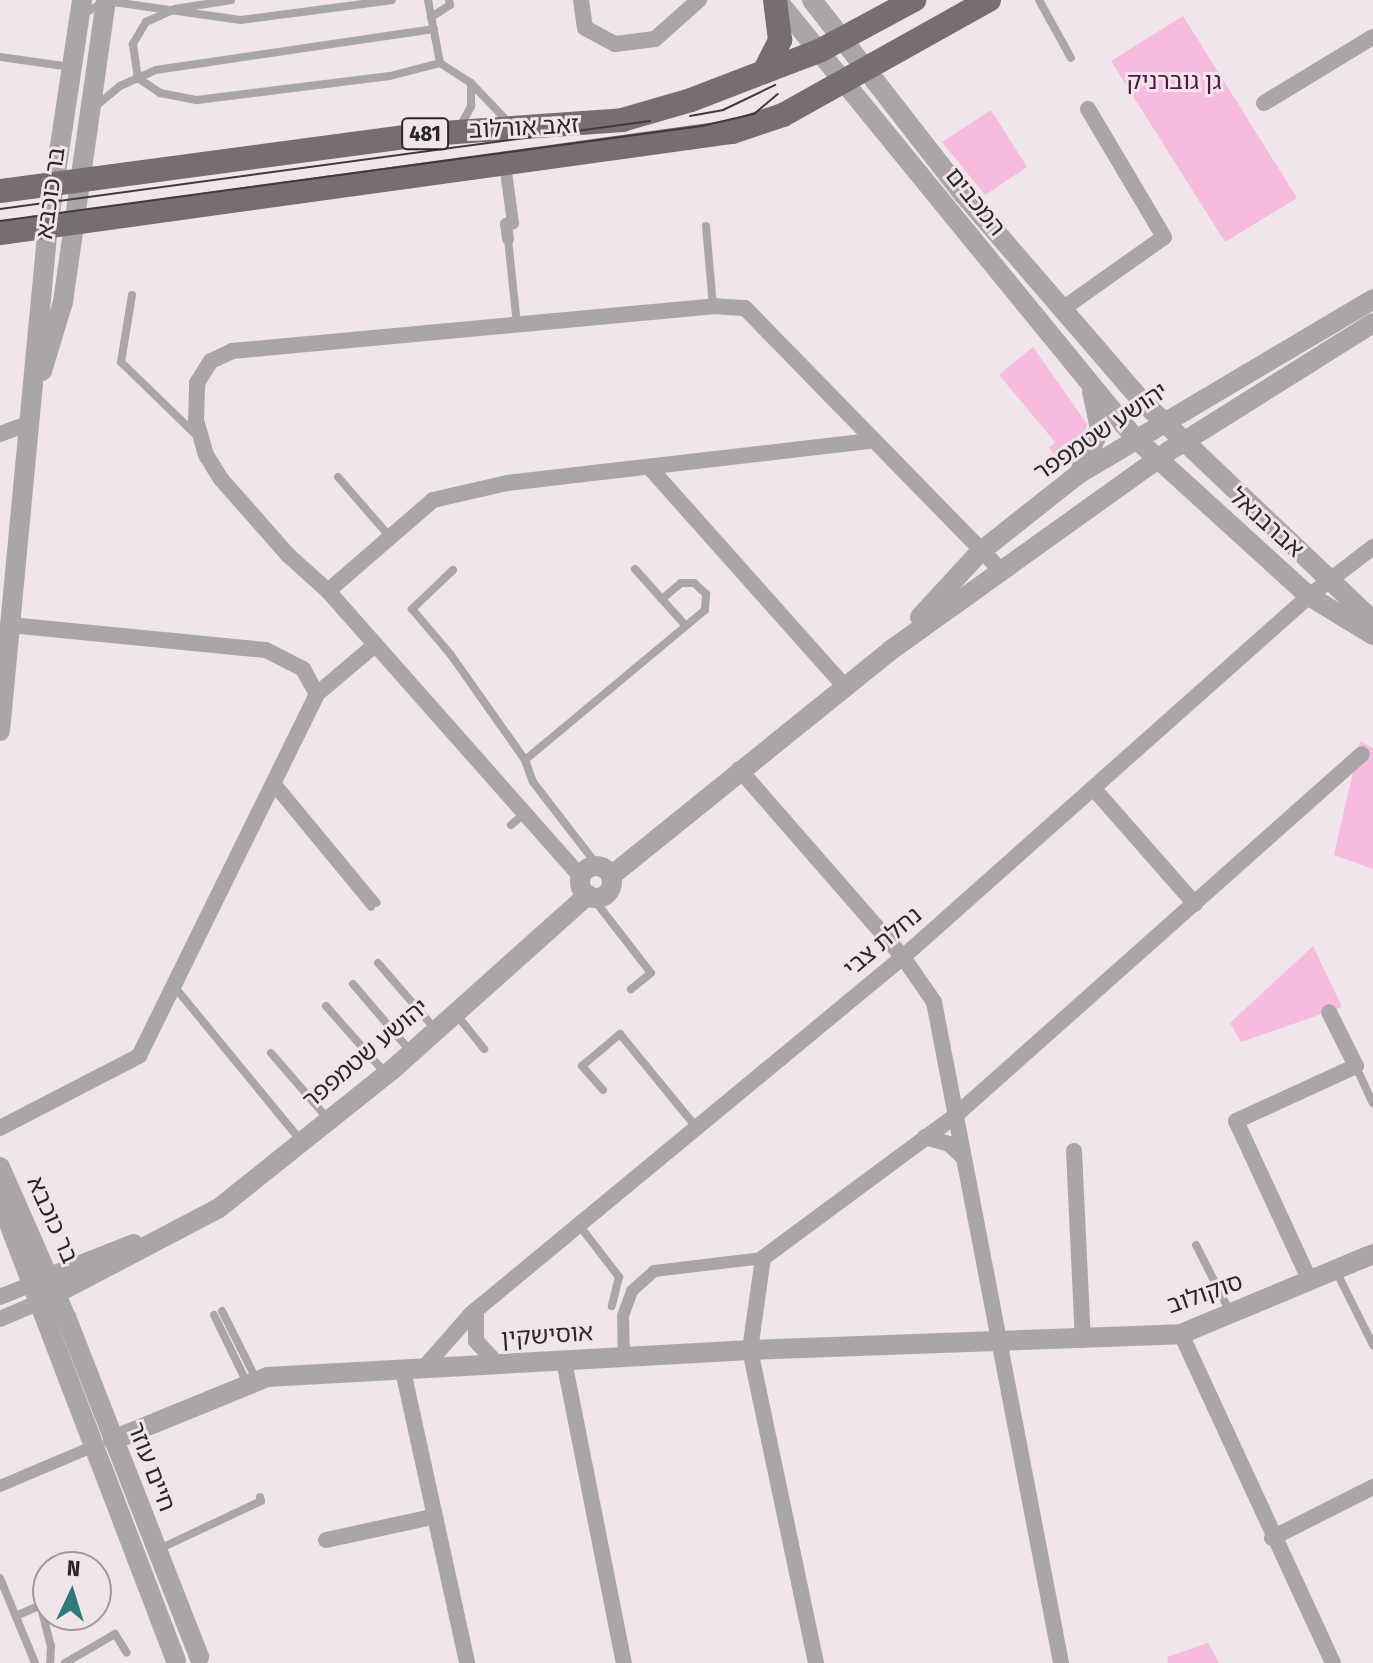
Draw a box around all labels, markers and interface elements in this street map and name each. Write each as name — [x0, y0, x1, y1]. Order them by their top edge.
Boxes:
park label: גן גוברניק — [1126, 68, 1222, 96]
street label: זאב אורלוב — [468, 111, 580, 145]
road number: 481 — [401, 116, 449, 152]
street label: בר כוכבא — [30, 145, 72, 241]
street label: המכבים — [939, 162, 1011, 242]
street label: יהושע שטמפפר — [1029, 377, 1173, 487]
street label: אברבנאל — [1223, 482, 1309, 564]
street label: נחלת צבי — [838, 901, 928, 983]
street label: יהושע שטמפפר — [297, 993, 435, 1115]
street label: בר כוכבא — [20, 1172, 84, 1268]
street label: סוקולוב — [1163, 1268, 1247, 1320]
street label: אוסישקין — [500, 1318, 594, 1354]
street label: חיים עוזר — [121, 1418, 181, 1516]
north arrow — [32, 1551, 112, 1631]
text: N — [66, 1555, 81, 1582]

